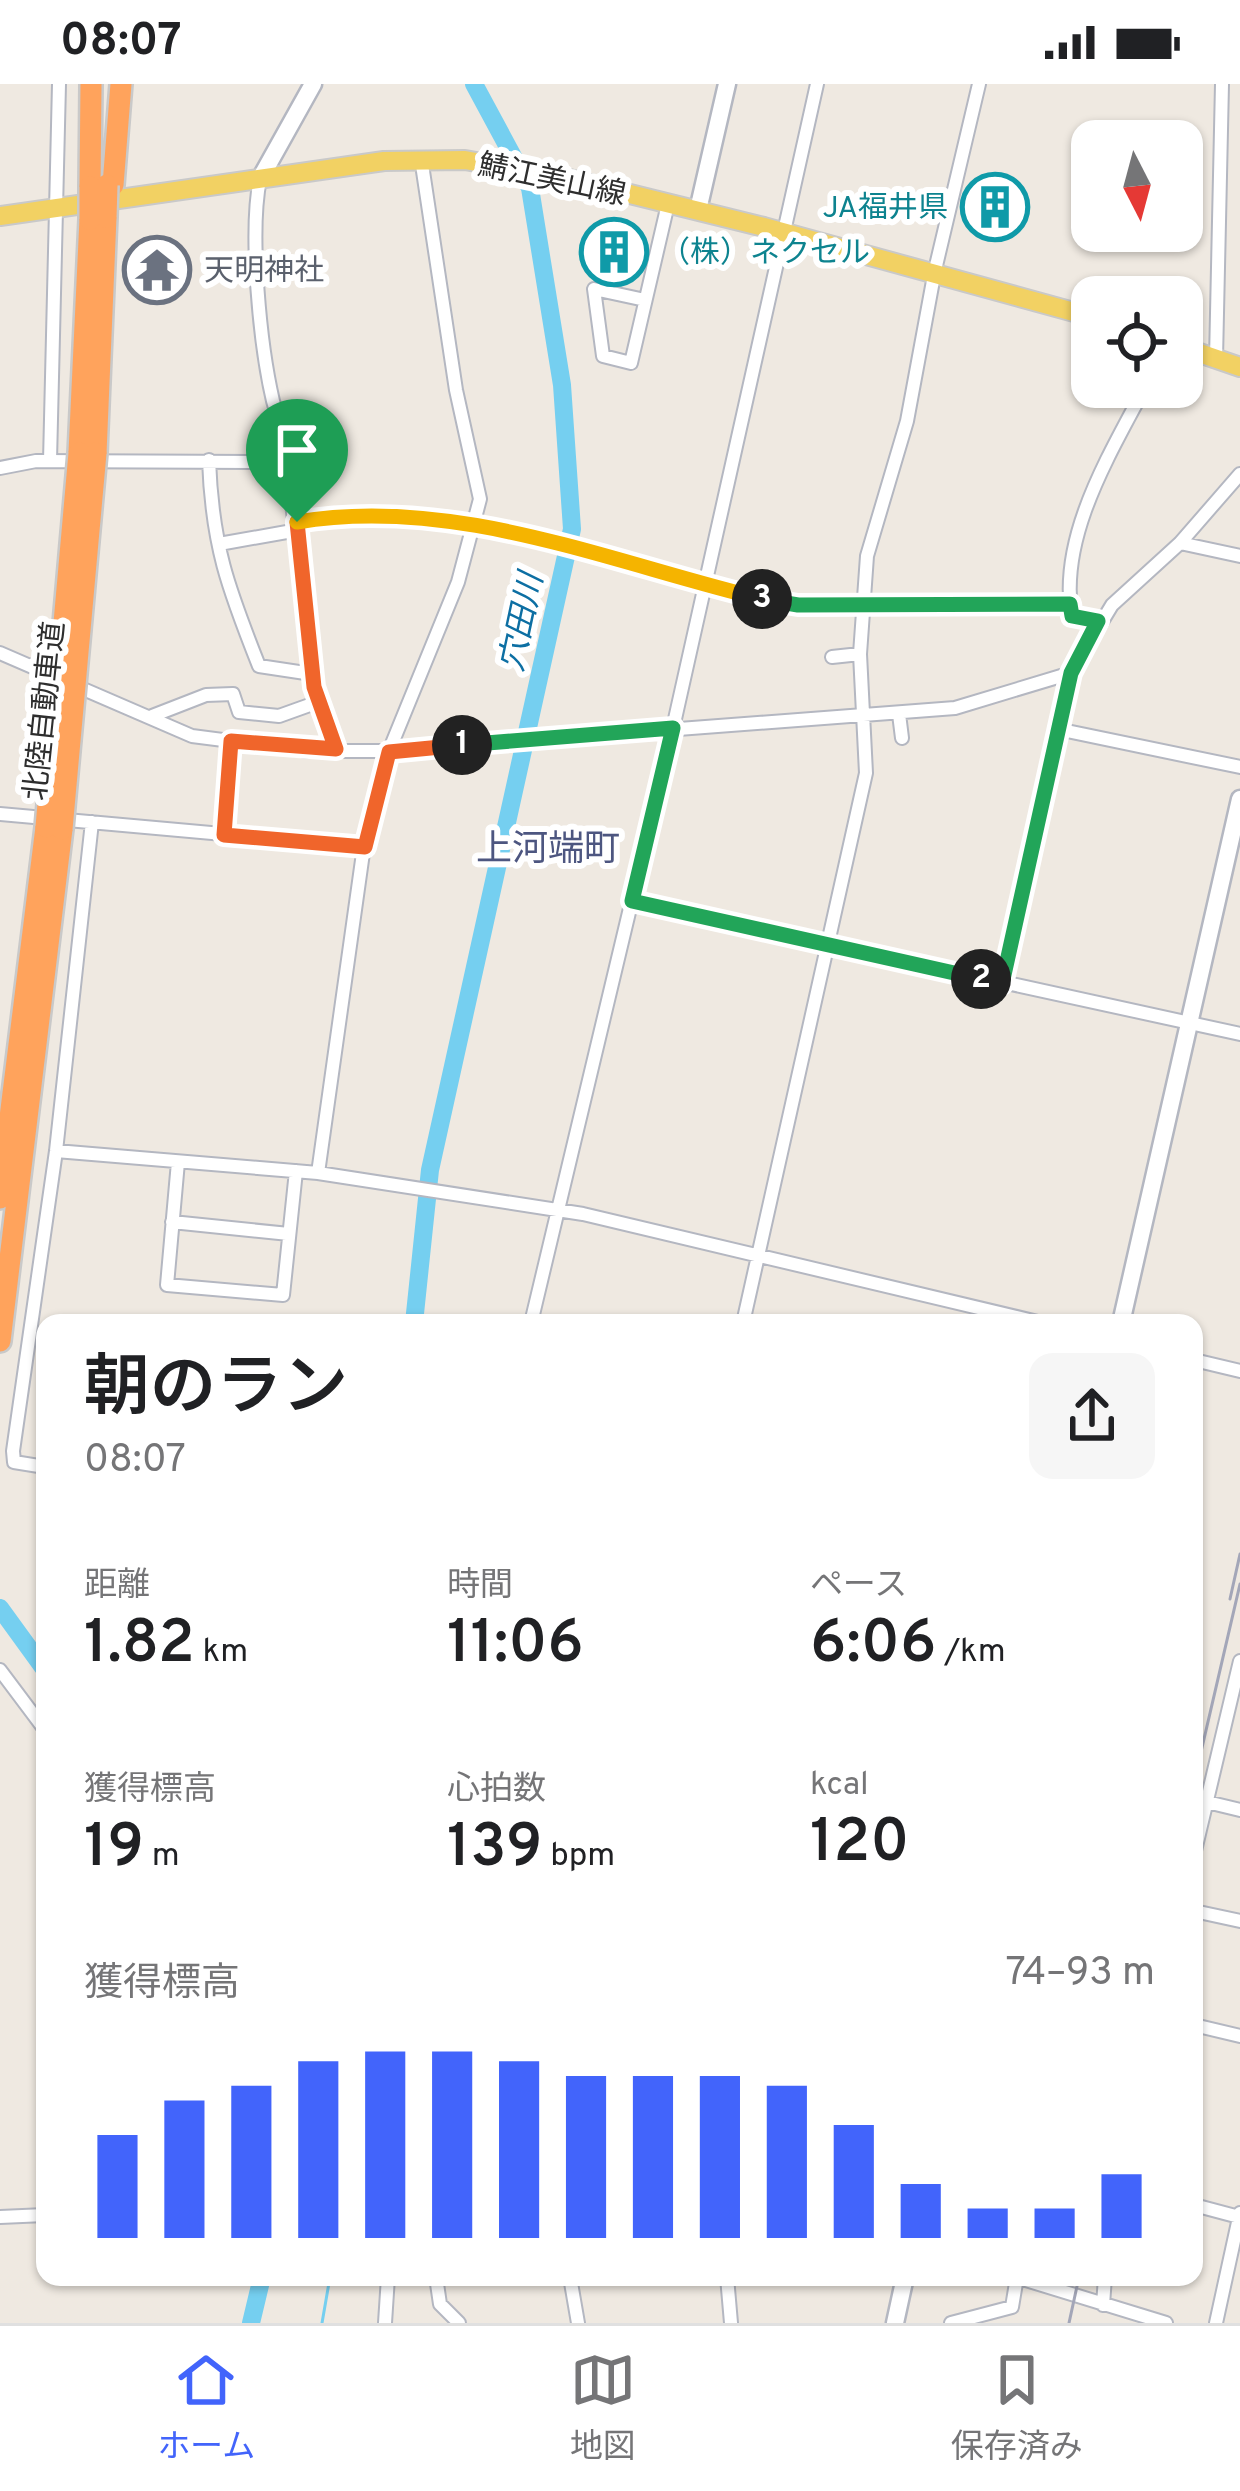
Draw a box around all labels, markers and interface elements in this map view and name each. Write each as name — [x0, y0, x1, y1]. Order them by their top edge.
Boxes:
text: 08:07 — [60, 14, 182, 71]
north arrow — [1071, 120, 1203, 252]
map controls — [1071, 120, 1203, 408]
street label: 鯖江美山線 — [474, 148, 629, 215]
building icon: JA福井県 — [960, 172, 1030, 242]
place label: JA福井県 — [822, 191, 948, 228]
building icon: （株）ネクセル — [579, 217, 649, 287]
temple icon: 天明神社 — [122, 235, 192, 305]
place label: （株）ネクセル — [660, 236, 870, 273]
place label: 天明神社 — [204, 254, 324, 291]
button: locate — [1071, 276, 1203, 408]
pin — [246, 399, 348, 522]
icon: arrive — [264, 417, 330, 483]
water label: 穴田川 — [493, 567, 555, 676]
pin: 3 — [732, 569, 792, 629]
text: 3 — [752, 578, 772, 620]
street label: 北陸自動車道 — [19, 620, 74, 803]
pin: 1 — [432, 715, 492, 775]
text: 1 — [455, 724, 469, 766]
district label: 上河端町 — [476, 828, 620, 874]
pin: 2 — [951, 949, 1011, 1009]
text: 2 — [971, 958, 991, 1000]
text: 朝のラン — [84, 1350, 348, 1433]
button: share — [1029, 1353, 1155, 1479]
text: 08:07 — [84, 1437, 186, 1486]
text: 距離 — [84, 1566, 150, 1608]
text: 時間 — [447, 1566, 513, 1608]
text: ペース — [810, 1566, 907, 1608]
text: 1.82 — [84, 1608, 195, 1684]
text: 11:06 — [447, 1608, 584, 1684]
text: 6:06 — [810, 1608, 936, 1684]
text: km — [195, 1632, 248, 1674]
text: /km — [936, 1632, 1006, 1674]
text: kcal — [810, 1765, 869, 1807]
text: 獲得標高 — [84, 1770, 216, 1812]
text: 心拍数 — [447, 1770, 546, 1812]
text: 120 — [810, 1807, 909, 1883]
text: 19 — [84, 1812, 144, 1888]
text: 139 — [447, 1812, 543, 1888]
text: m — [144, 1836, 180, 1878]
text: bpm — [543, 1836, 615, 1878]
text: 74–93 m — [1005, 1950, 1155, 1999]
text: 獲得標高 — [84, 1961, 240, 2010]
tab: ホーム — [157, 2347, 255, 2470]
tab: 地図 — [570, 2347, 636, 2470]
tab: 保存済み — [951, 2347, 1083, 2470]

